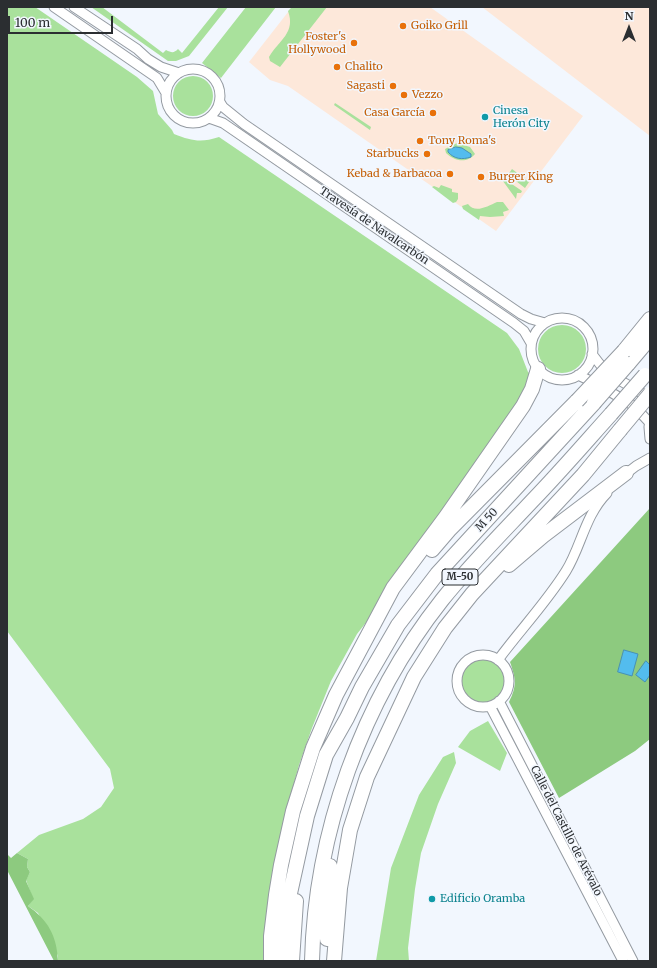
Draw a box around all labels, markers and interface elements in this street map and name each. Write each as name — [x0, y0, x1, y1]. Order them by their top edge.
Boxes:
scale bar — [10, 8, 115, 34]
north arrow — [609, 8, 649, 48]
text: N — [625, 9, 633, 23]
text: 100 m — [15, 15, 50, 30]
place label: Goiko Grill — [411, 19, 468, 33]
marker: Goiko Grill — [398, 21, 408, 31]
place label: Foster's Hollywood — [288, 30, 346, 56]
marker: Foster's Hollywood — [349, 38, 359, 48]
place label: Chalito — [345, 60, 383, 74]
marker: Chalito — [332, 62, 342, 72]
place label: Sagasti — [346, 79, 385, 93]
marker: Sagasti — [388, 81, 398, 91]
place label: Vezzo — [412, 88, 443, 102]
marker: Vezzo — [399, 90, 409, 100]
place label: Cinesa Herón City — [493, 104, 550, 130]
place label: Casa García — [364, 106, 425, 120]
marker: Casa García — [428, 108, 438, 118]
marker: Cinesa Herón City — [480, 112, 490, 122]
place label: Tony Roma's — [428, 134, 496, 148]
marker: Tony Roma's — [415, 136, 425, 146]
place label: Starbucks — [366, 147, 419, 161]
marker: Starbucks — [422, 149, 432, 159]
place label: Kebad & Barbacoa — [347, 167, 442, 181]
marker: Kebad & Barbacoa — [445, 169, 455, 179]
place label: Burger King — [489, 170, 553, 184]
marker: Burger King — [476, 172, 486, 182]
street label: Travesía de Navalcarbón — [317, 184, 431, 268]
street label: M 50 — [473, 506, 501, 534]
road number: M-50 — [442, 569, 478, 585]
street label: Calle del Castillo de Arévalo — [527, 764, 605, 898]
place label: Edificio Oramba — [440, 892, 525, 906]
marker: Edificio Oramba — [427, 894, 437, 904]

